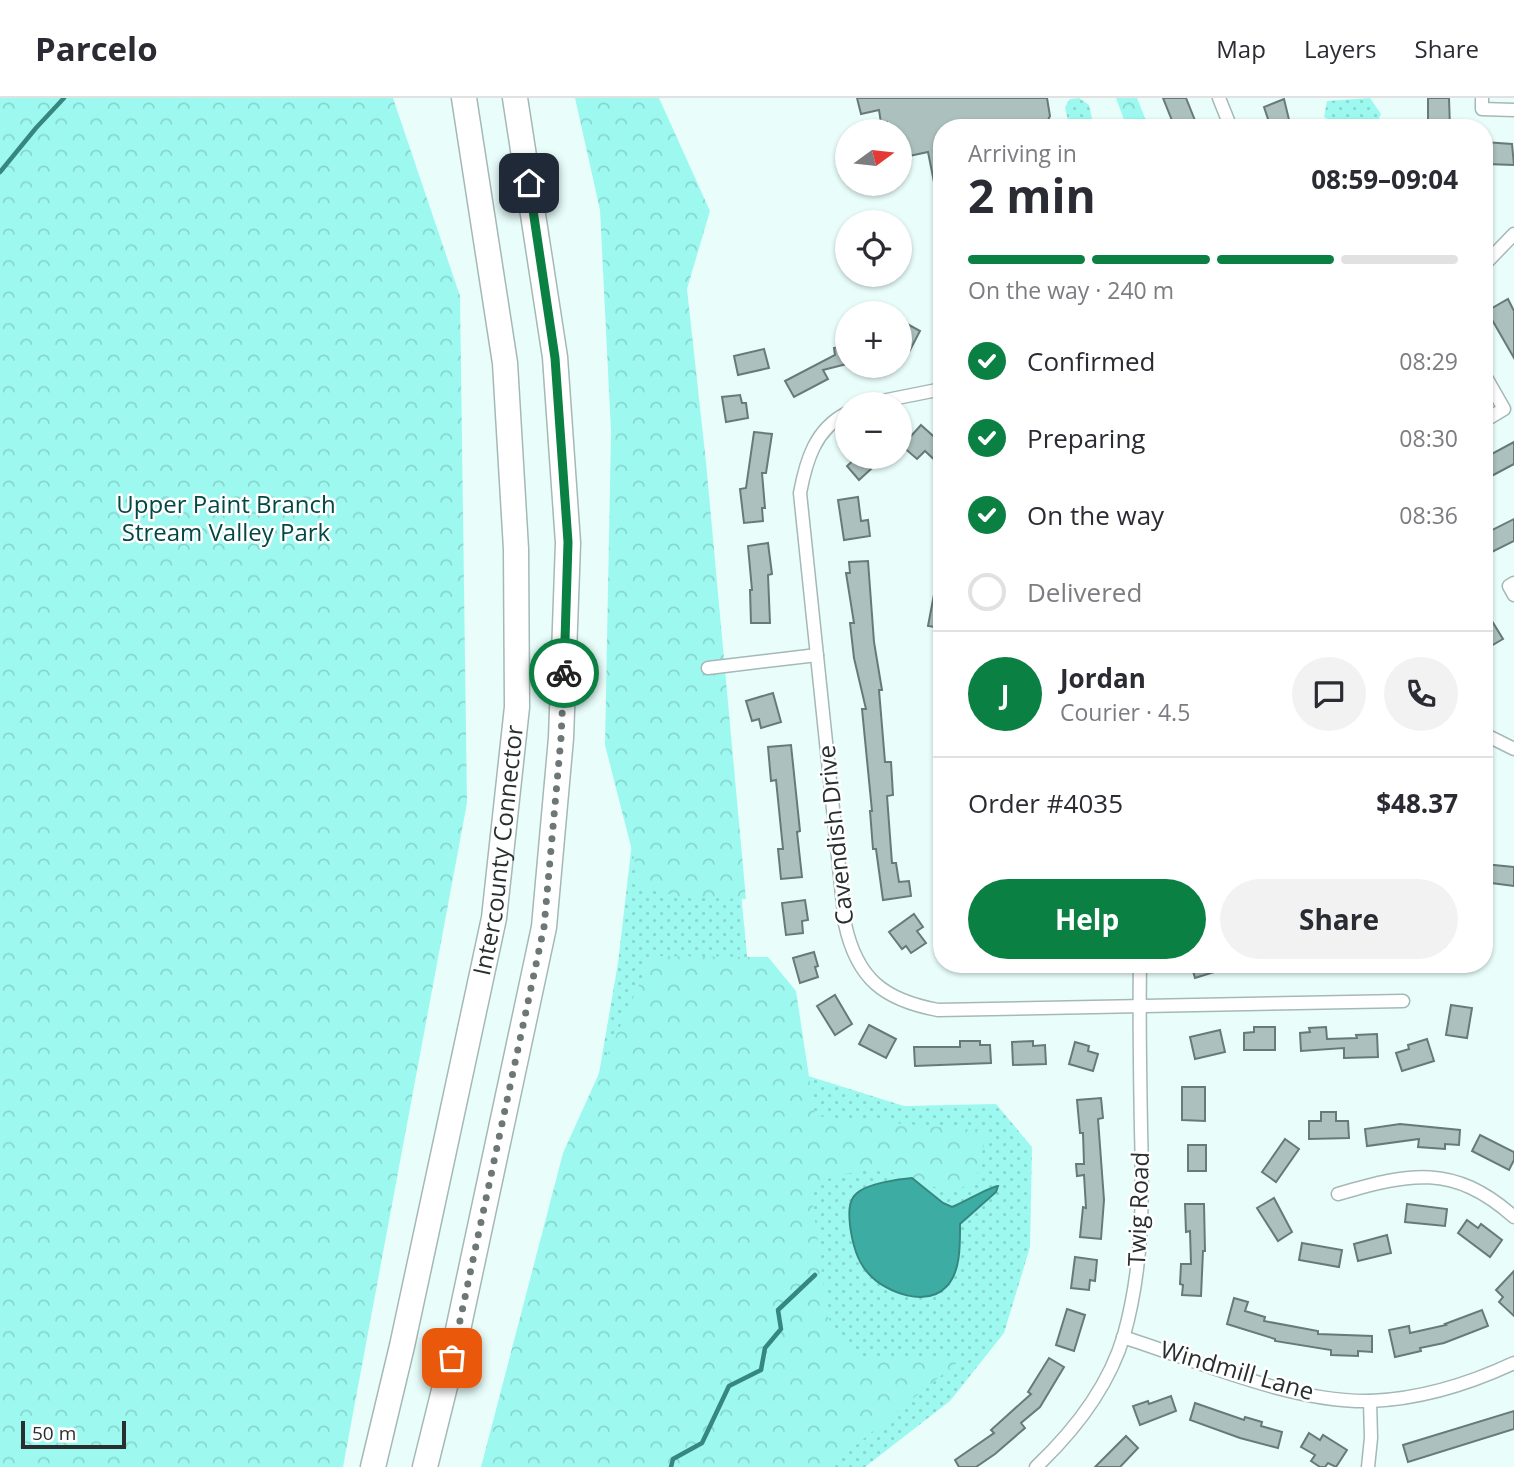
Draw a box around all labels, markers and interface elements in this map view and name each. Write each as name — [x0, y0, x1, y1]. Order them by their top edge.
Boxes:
text: Parcelo — [35, 26, 158, 71]
text: Map — [1216, 32, 1266, 65]
text: Layers — [1304, 32, 1377, 65]
text: Share — [1415, 32, 1479, 65]
north arrow — [835, 119, 912, 196]
map controls — [835, 119, 912, 469]
text: Arriving in — [968, 137, 1077, 169]
pin — [499, 153, 559, 213]
text: 08:59–09:04 — [1311, 161, 1458, 197]
icon: home — [510, 164, 548, 202]
text: 2 min — [968, 164, 1096, 226]
button: locate — [835, 210, 912, 287]
text: On the way · 240 m — [968, 274, 1174, 306]
button: + — [835, 301, 912, 378]
icon: check — [968, 342, 1006, 380]
text: Confirmed — [1027, 343, 1155, 379]
text: 08:29 — [1399, 345, 1458, 377]
button: − — [835, 392, 912, 469]
icon: check — [968, 419, 1006, 457]
text: Preparing — [1027, 420, 1145, 456]
text: 08:30 — [1399, 422, 1458, 454]
park label: Upper Paint Branch Stream Valley Park — [116, 487, 336, 548]
icon: check — [968, 496, 1006, 534]
text: On the way — [1027, 497, 1164, 533]
text: 08:36 — [1399, 499, 1458, 531]
text: Delivered — [1027, 574, 1142, 610]
courier — [529, 638, 599, 708]
icon: bike — [545, 654, 583, 692]
button: chat — [1292, 657, 1366, 731]
button: phone — [1384, 657, 1458, 731]
text: Jordan — [1060, 660, 1146, 696]
text: J — [1001, 676, 1009, 712]
text: Courier · 4.5 — [1060, 696, 1190, 728]
street label: Intercounty Connector — [464, 723, 530, 978]
street label: Cavendish Drive — [809, 744, 860, 927]
text: Order #4035 — [968, 785, 1123, 821]
text: $48.37 — [1376, 785, 1458, 821]
button: Help — [968, 879, 1206, 959]
button: Share — [1220, 879, 1458, 959]
street label: Twig Road — [1119, 1151, 1156, 1267]
pin — [422, 1328, 482, 1388]
street label: Windmill Lane — [1157, 1332, 1318, 1407]
icon: bag — [433, 1339, 471, 1377]
scale bar — [21, 1418, 126, 1450]
text: 50 m — [32, 1420, 76, 1446]

